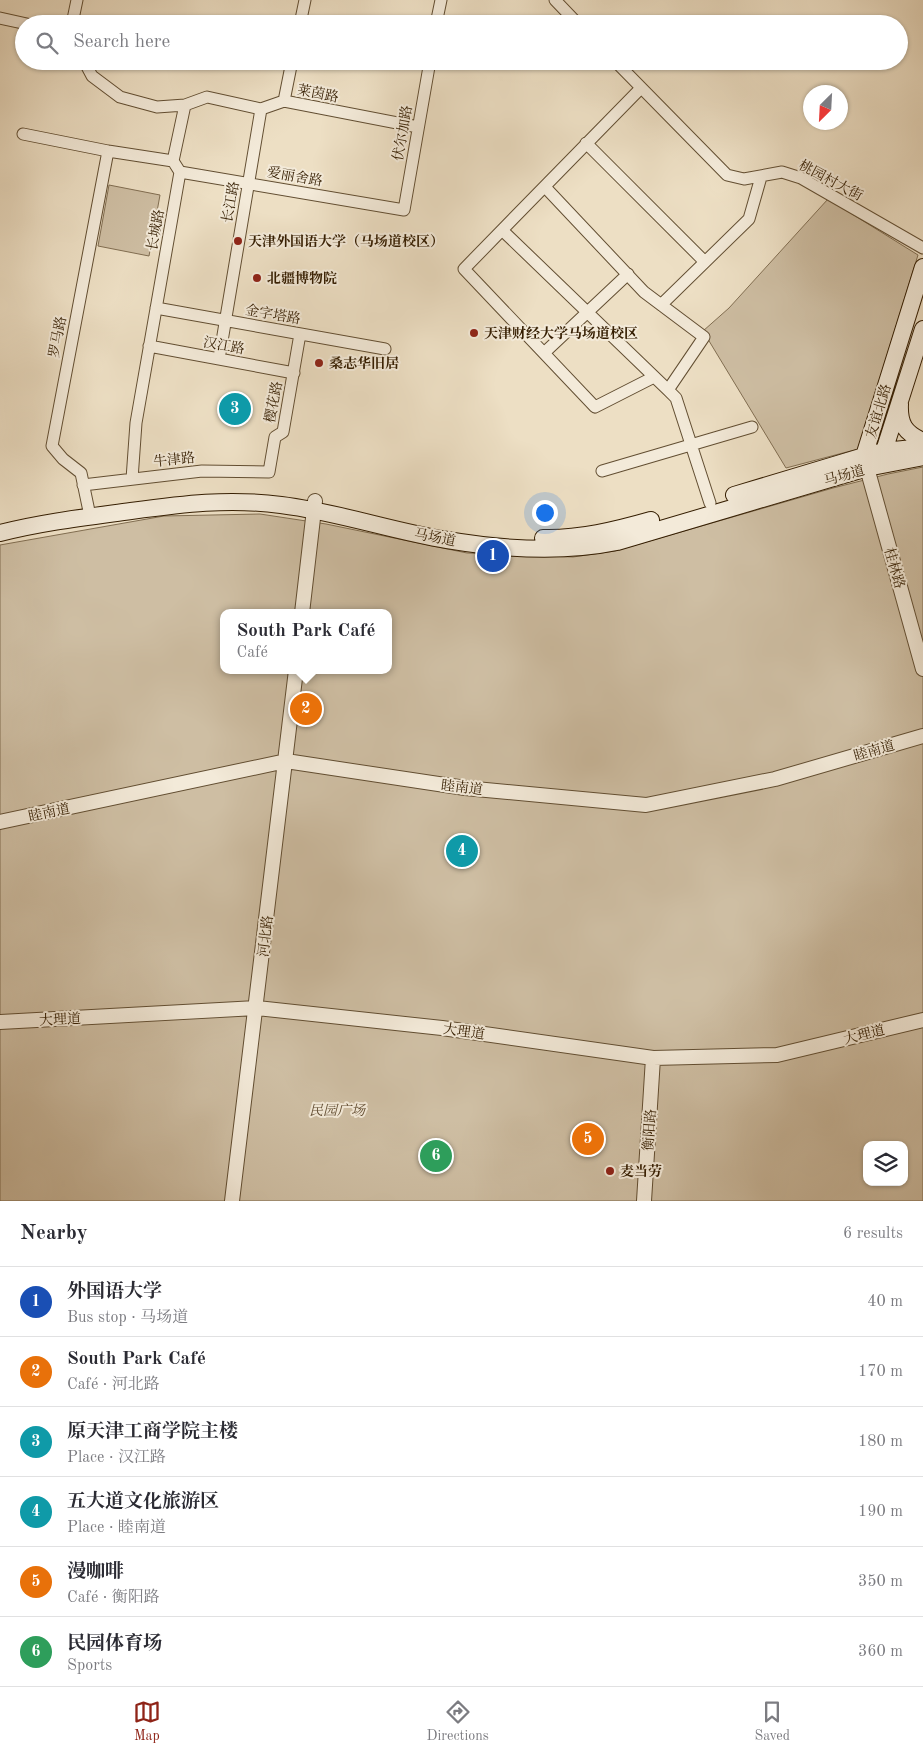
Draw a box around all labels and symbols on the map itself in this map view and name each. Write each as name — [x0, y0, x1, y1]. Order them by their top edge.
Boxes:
street label: 莱茵路 — [296, 82, 340, 105]
north arrow — [803, 85, 848, 130]
street label: 伏尔加路 — [390, 104, 415, 162]
street label: 桃园村大街 — [796, 157, 865, 203]
street label: 爱丽舍路 — [266, 164, 324, 189]
street label: 长江路 — [219, 180, 242, 224]
street label: 长城路 — [144, 208, 167, 252]
place label: 天津外国语大学（马场道校区） — [248, 234, 444, 249]
marker: 天津外国语大学（马场道校区） — [232, 235, 244, 247]
place label: 北疆博物院 — [267, 270, 337, 286]
marker: 北疆博物院 — [251, 272, 263, 284]
street label: 金字塔路 — [244, 302, 302, 327]
street label: 罗马路 — [46, 315, 69, 359]
place label: 天津财经大学马场道校区 — [484, 326, 638, 341]
marker: 天津财经大学马场道校区 — [468, 327, 480, 339]
street label: 汉江路 — [202, 334, 246, 357]
place label: 桑志华旧居 — [329, 356, 399, 371]
marker: 桑志华旧居 — [313, 357, 325, 369]
street label: 樱花路 — [262, 380, 285, 424]
street label: 友谊北路 — [862, 382, 894, 440]
pin: 3 — [219, 390, 251, 428]
street label: 牛津路 — [152, 450, 196, 469]
street label: 马场道 — [822, 462, 866, 488]
your location — [532, 500, 558, 526]
street label: 马场道 — [413, 526, 457, 549]
pin: 1 — [477, 537, 509, 575]
street label: 桂林路 — [882, 546, 908, 590]
pin: 2 — [290, 690, 322, 728]
street label: 睦南道 — [852, 737, 896, 763]
street label: 睦南道 — [440, 777, 484, 797]
street label: 睦南道 — [27, 801, 71, 824]
pin: 4 — [446, 832, 478, 870]
street label: 河北路 — [255, 914, 275, 958]
street label: 大理道 — [39, 1011, 81, 1028]
street label: 大理道 — [442, 1021, 486, 1042]
street label: 大理道 — [842, 1022, 886, 1047]
park label: 民园广场 — [309, 1103, 366, 1118]
street label: 衡阳路 — [641, 1109, 658, 1152]
pin: 5 — [572, 1120, 604, 1158]
pin: 6 — [420, 1137, 452, 1175]
place label: 麦当劳 — [620, 1163, 662, 1179]
marker: 麦当劳 — [604, 1165, 616, 1177]

